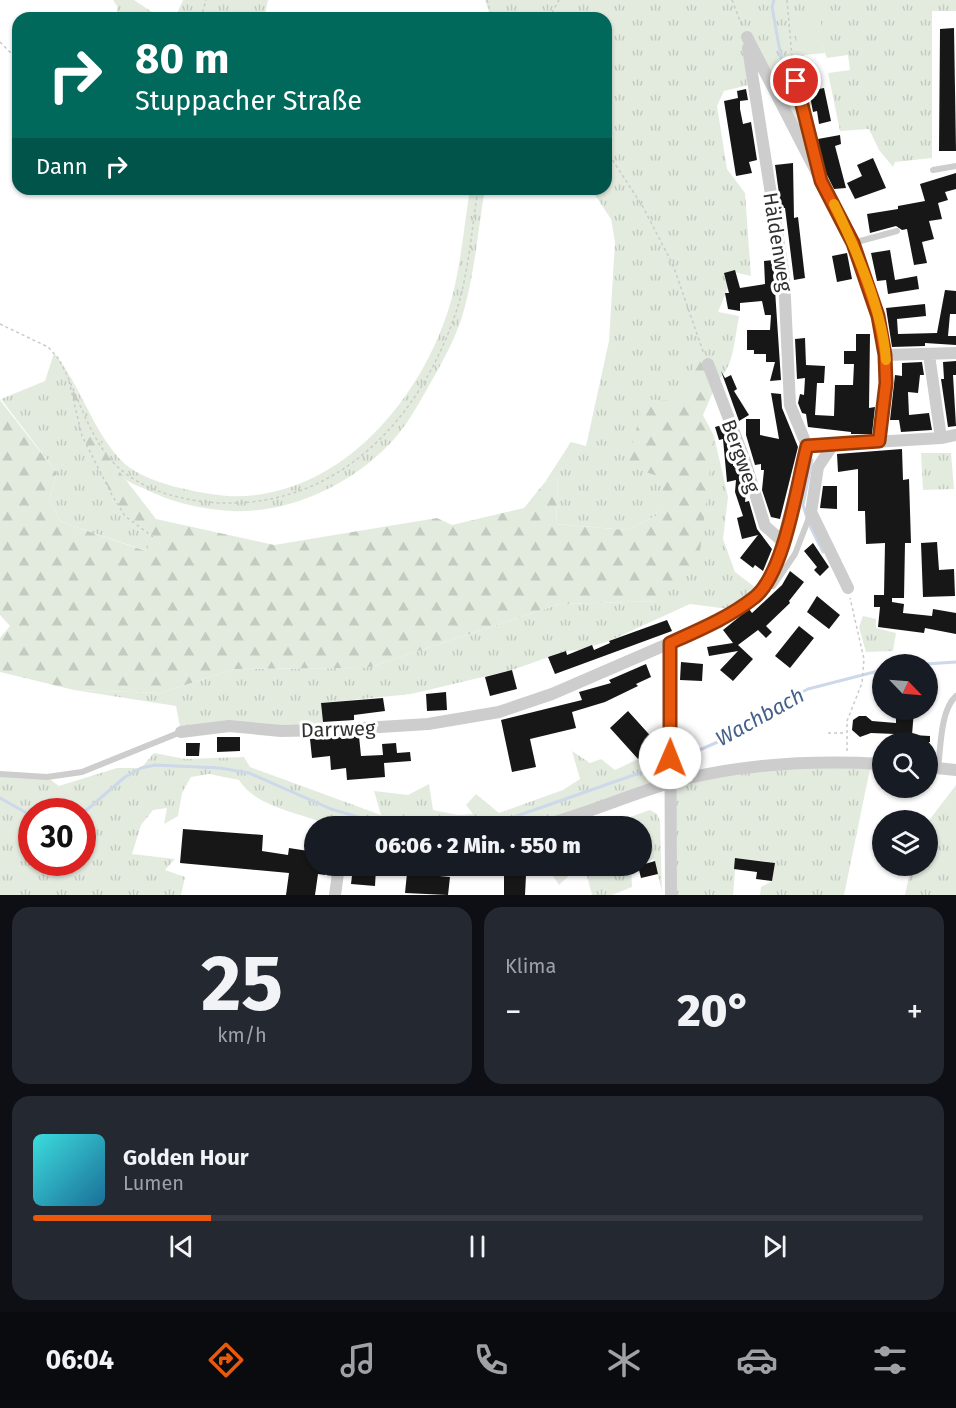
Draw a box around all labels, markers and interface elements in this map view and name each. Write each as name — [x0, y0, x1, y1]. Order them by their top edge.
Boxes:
text: 80 m — [135, 34, 229, 84]
icon: right — [36, 36, 114, 114]
pin — [770, 55, 821, 106]
icon: arrive — [779, 64, 812, 97]
text: Stuppacher Straße — [135, 85, 362, 117]
icon: right — [100, 150, 133, 183]
text: Dann — [36, 153, 88, 180]
street label: Häldenweg — [758, 191, 798, 294]
street label: Bergweg — [717, 416, 766, 497]
north arrow — [872, 654, 938, 720]
map controls — [872, 654, 938, 876]
water label: Wachbach — [711, 682, 809, 752]
street label: Darrweg — [300, 716, 376, 742]
position arrow — [638, 726, 702, 790]
button: search — [872, 732, 938, 798]
speed limit sign: 30 — [18, 798, 96, 876]
button: layers — [872, 810, 938, 876]
text: 06:06 · 2 Min. · 550 m — [375, 832, 581, 859]
text: 25 — [201, 937, 283, 1031]
text: Klima — [505, 954, 556, 978]
text: 20° — [677, 984, 751, 1038]
text: − — [505, 992, 522, 1032]
text: + — [907, 992, 923, 1032]
text: km/h — [217, 1023, 267, 1047]
text: Golden Hour — [123, 1144, 249, 1171]
text: Lumen — [123, 1171, 184, 1195]
icon: previous — [165, 1230, 198, 1263]
icon: pause — [461, 1230, 494, 1263]
icon: next — [758, 1230, 791, 1263]
icon: directions — [205, 1339, 247, 1381]
icon: music — [337, 1339, 379, 1381]
icon: phone — [470, 1339, 512, 1381]
icon: climate — [603, 1339, 645, 1381]
icon: car — [736, 1339, 778, 1381]
icon: filters — [869, 1339, 911, 1381]
text: 06:04 — [45, 1344, 114, 1376]

